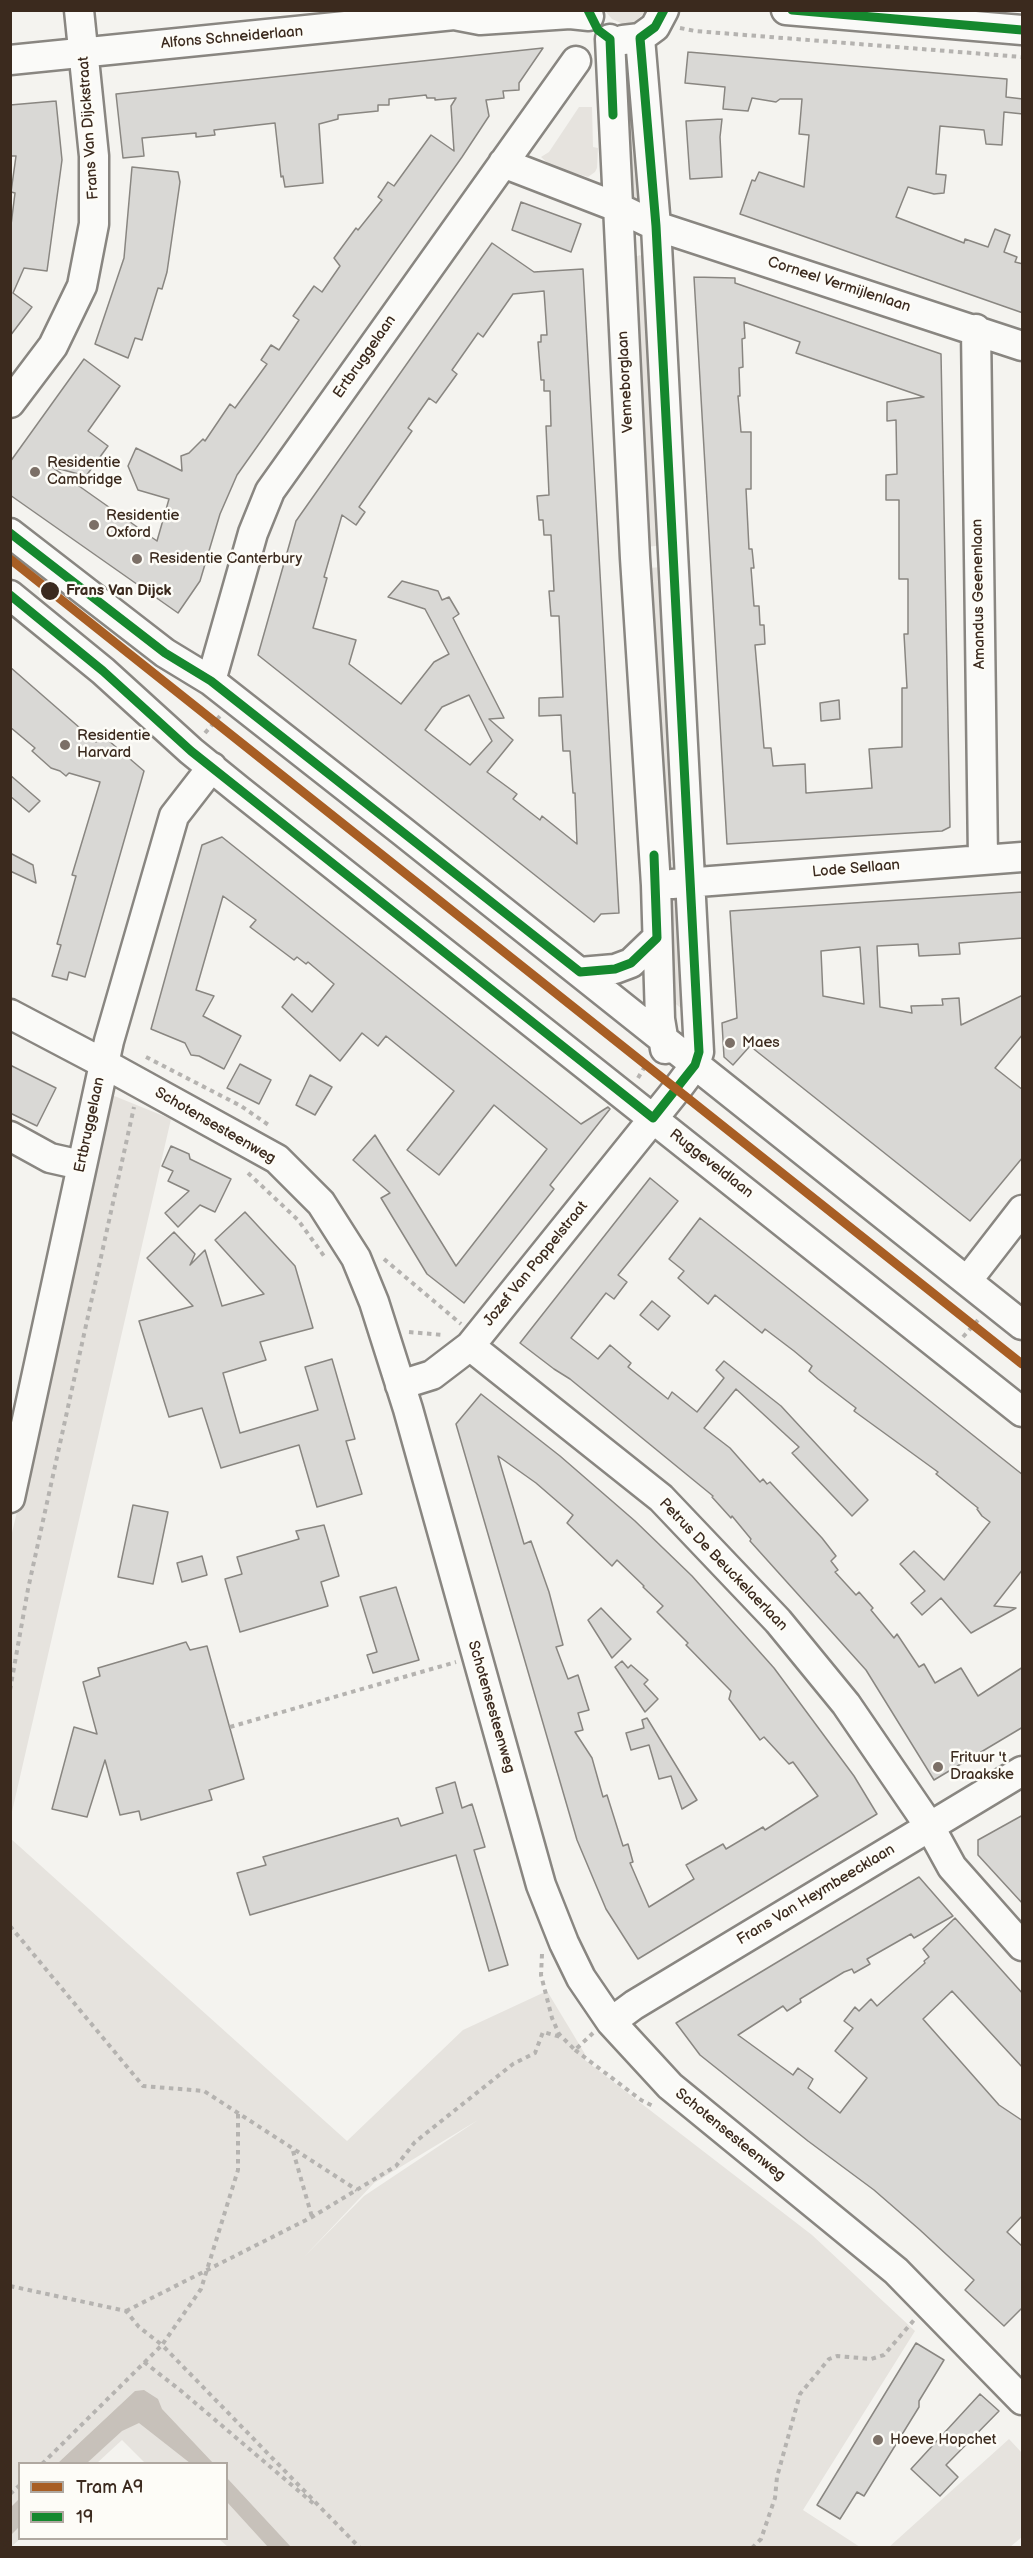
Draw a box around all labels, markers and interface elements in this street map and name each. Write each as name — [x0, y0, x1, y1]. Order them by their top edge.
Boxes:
street label: Alfons Schneiderlaan — [160, 23, 304, 53]
street label: Frans Van Dijckstraat — [75, 56, 103, 200]
street label: Corneel Vermijlenlaan — [765, 253, 913, 317]
street label: Ertbruggelaan — [330, 312, 400, 402]
street label: Venneborglaan — [614, 330, 638, 434]
place label: Residentie Cambridge — [47, 454, 122, 489]
marker: Residentie Cambridge — [28, 465, 42, 479]
place label: Residentie Oxford — [106, 507, 179, 542]
marker: Residentie Oxford — [87, 518, 101, 532]
street label: Amandus Geenenlaan — [969, 519, 989, 669]
place label: Residentie Canterbury — [149, 550, 302, 568]
marker: Residentie Canterbury — [130, 552, 144, 566]
marker: Frans Van Dijck — [39, 580, 61, 602]
place label: Frans Van Dijck — [66, 582, 171, 600]
place label: Residentie Harvard — [77, 727, 150, 762]
marker: Residentie Harvard — [58, 738, 72, 752]
street label: Lode Sellaan — [811, 856, 901, 882]
place label: Maes — [742, 1034, 780, 1052]
marker: Maes — [723, 1036, 737, 1050]
street label: Ertbruggelaan — [71, 1076, 109, 1174]
street label: Schotensesteenweg — [151, 1084, 279, 1168]
street label: Ruggeveldlaan — [665, 1126, 757, 1202]
street label: Jozef Van Poppelstraat — [480, 1198, 592, 1330]
street label: Petrus De Beuckelaerlaan — [655, 1495, 791, 1635]
street label: Schotensesteenweg — [464, 1639, 518, 1775]
place label: Frituur 't Draakske — [950, 1749, 1014, 1784]
marker: Frituur 't Draakske — [931, 1760, 945, 1774]
street label: Frans Van Heymbeecklaan — [734, 1841, 898, 1949]
street label: Schotensesteenweg — [671, 2085, 789, 2185]
place label: Hoeve Hopchet — [890, 2431, 996, 2449]
marker: Hoeve Hopchet — [871, 2433, 885, 2447]
legend — [18, 2462, 228, 2540]
text: Tram A9 — [76, 2477, 143, 2498]
text: 19 — [76, 2507, 93, 2528]

